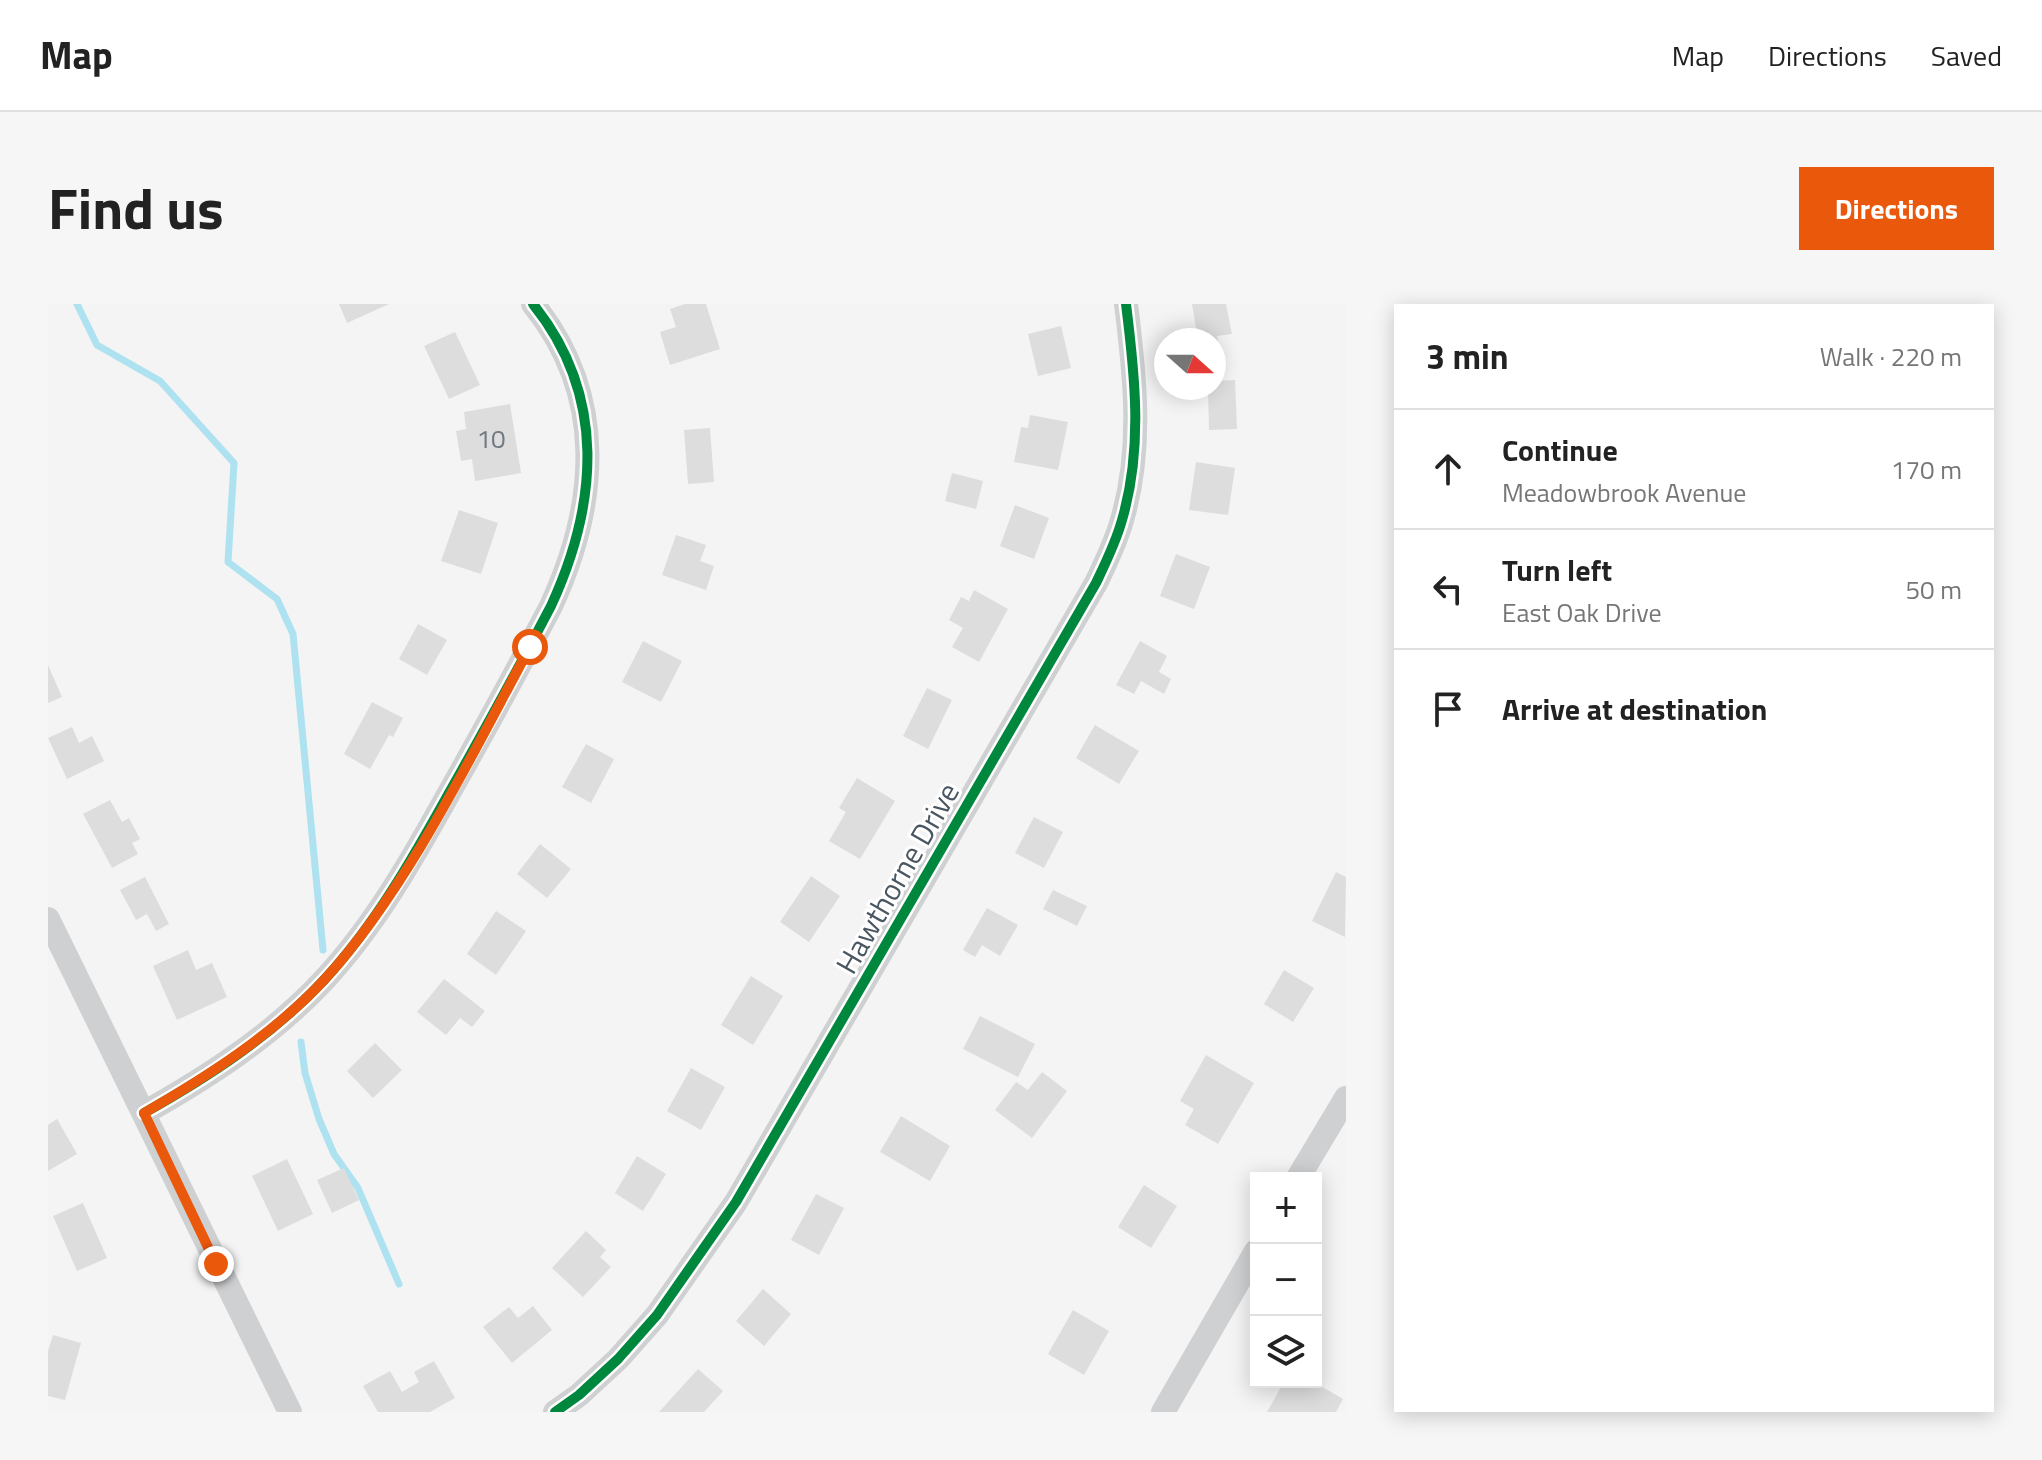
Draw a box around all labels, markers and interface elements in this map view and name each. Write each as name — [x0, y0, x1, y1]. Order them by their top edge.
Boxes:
text: Map — [40, 26, 113, 84]
text: Map — [1672, 34, 1724, 77]
text: Directions — [1768, 34, 1887, 77]
text: Saved — [1931, 34, 2002, 77]
text: Find us — [48, 166, 224, 251]
button: Directions — [1799, 167, 1994, 250]
north arrow — [1154, 328, 1226, 400]
text: 3 min — [1426, 330, 1509, 382]
text: Walk · 220 m — [1820, 337, 1962, 376]
house number: 10 — [476, 419, 506, 458]
text: Continue — [1502, 427, 1618, 473]
icon: ahead — [1426, 447, 1470, 491]
text: 170 m — [1891, 450, 1962, 489]
text: Meadowbrook Avenue — [1502, 473, 1746, 512]
text: Turn left — [1502, 547, 1612, 593]
icon: left — [1426, 567, 1470, 611]
text: 50 m — [1905, 570, 1962, 609]
text: East Oak Drive — [1502, 593, 1662, 632]
route start — [512, 629, 548, 665]
text: Arrive at destination — [1502, 686, 1767, 732]
icon: arrive — [1426, 687, 1470, 731]
street label: Hawthorne Drive — [823, 774, 971, 982]
map controls — [1250, 1172, 1322, 1388]
button: + — [1250, 1172, 1322, 1244]
button: − — [1250, 1244, 1322, 1316]
route end — [198, 1246, 234, 1282]
button: layers — [1250, 1316, 1322, 1388]

